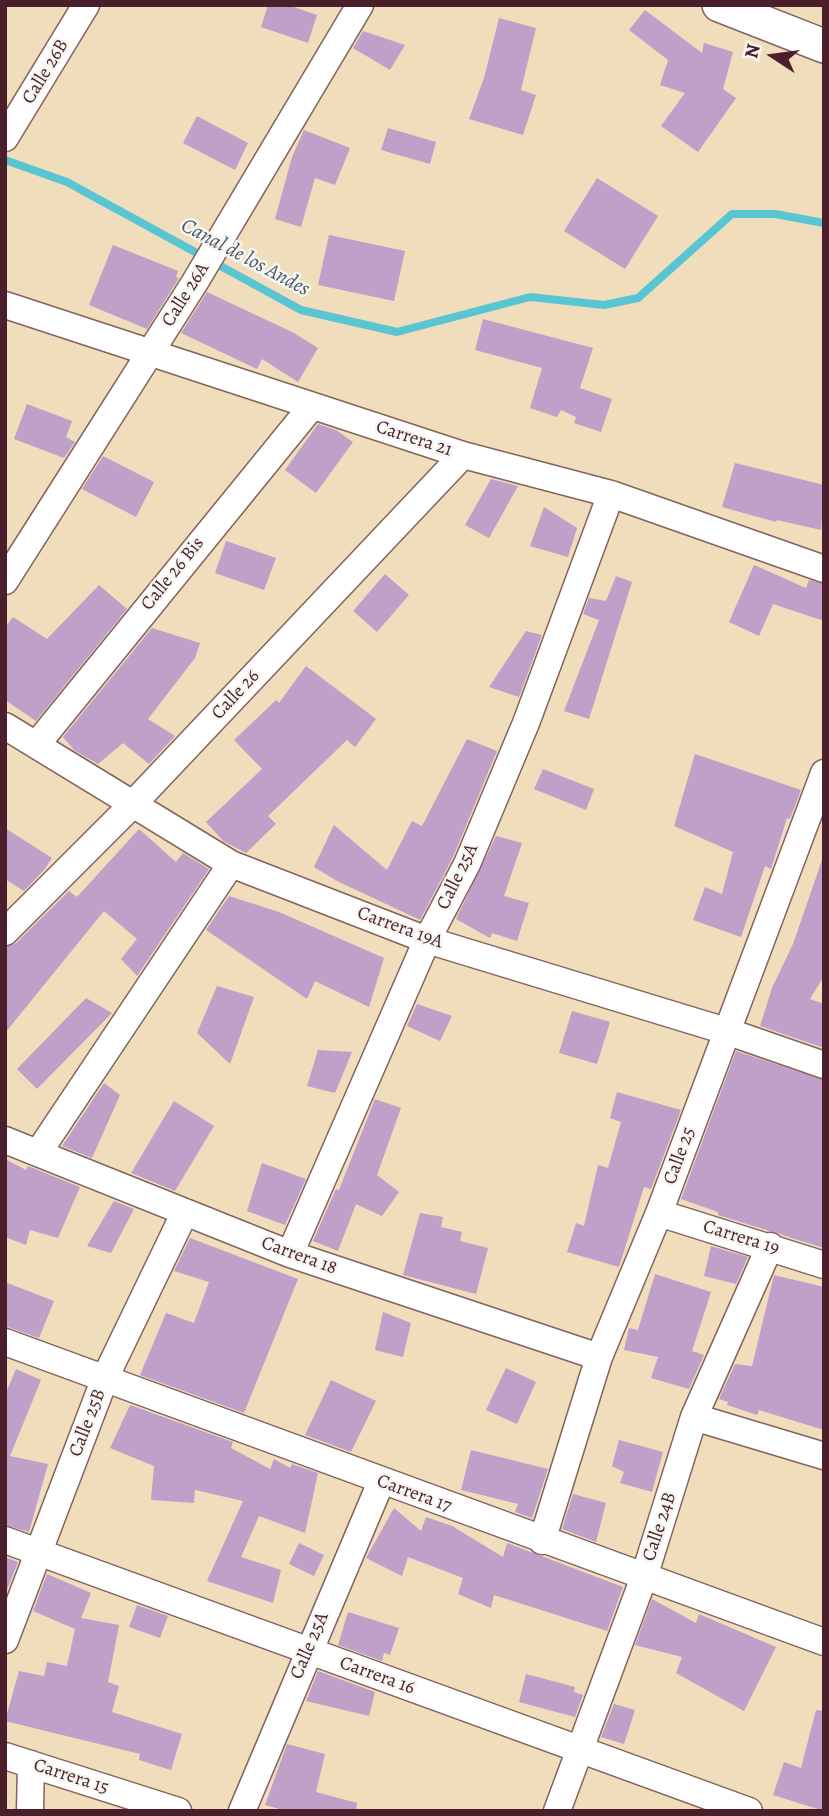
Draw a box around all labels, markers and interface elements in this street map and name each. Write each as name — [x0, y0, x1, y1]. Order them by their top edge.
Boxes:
north arrow — [738, 21, 808, 91]
street label: Calle 26B — [18, 36, 74, 108]
text: N — [738, 42, 767, 61]
water label: Canal de los Andes — [176, 214, 314, 302]
street label: Calle 26A — [157, 259, 215, 331]
street label: Carrera 21 — [373, 416, 455, 462]
street label: Calle 26 Bis — [136, 533, 210, 615]
street label: Calle 26 — [207, 665, 265, 725]
street label: Calle 25A — [432, 840, 484, 914]
street label: Carrera 19A — [354, 902, 446, 954]
street label: Calle 25 — [659, 1124, 701, 1188]
street label: Carrera 19 — [700, 1216, 782, 1260]
street label: Carrera 18 — [258, 1232, 340, 1280]
street label: Calle 25B — [65, 1386, 111, 1460]
street label: Carrera 17 — [374, 1470, 454, 1518]
street label: Calle 24B — [638, 1490, 682, 1564]
street label: Calle 25A — [286, 1609, 334, 1683]
street label: Carrera 16 — [336, 1652, 418, 1700]
street label: Carrera 15 — [30, 1754, 112, 1800]

